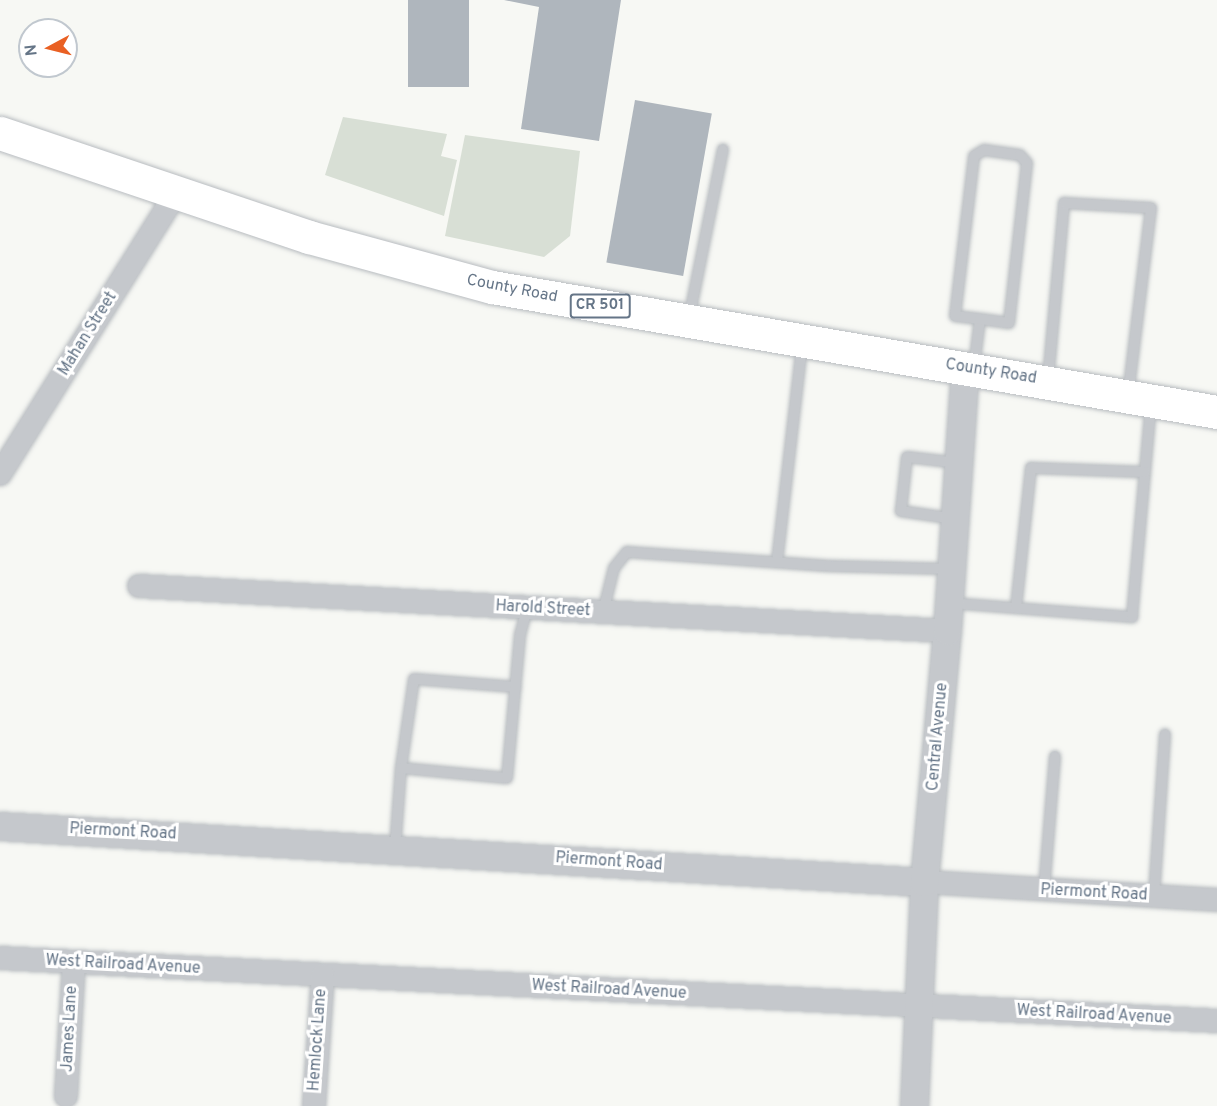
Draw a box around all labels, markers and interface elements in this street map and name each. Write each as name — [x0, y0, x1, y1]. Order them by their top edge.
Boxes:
north arrow — [18, 18, 78, 78]
text: N — [21, 43, 43, 57]
street label: County Road — [465, 271, 559, 307]
street label: Mahan Street — [55, 288, 121, 380]
road number: CR 501 — [568, 294, 632, 318]
street label: County Road — [944, 355, 1038, 389]
street label: Harold Street — [495, 597, 591, 621]
street label: Central Avenue — [924, 682, 952, 792]
street label: Piermont Road — [69, 820, 177, 844]
street label: Piermont Road — [555, 849, 663, 875]
street label: Piermont Road — [1040, 881, 1148, 905]
street label: West Railroad Avenue — [45, 951, 201, 979]
street label: West Railroad Avenue — [531, 976, 687, 1004]
street label: James Lane — [58, 985, 82, 1073]
street label: Hemlock Lane — [305, 988, 331, 1092]
street label: West Railroad Avenue — [1016, 1001, 1172, 1029]

